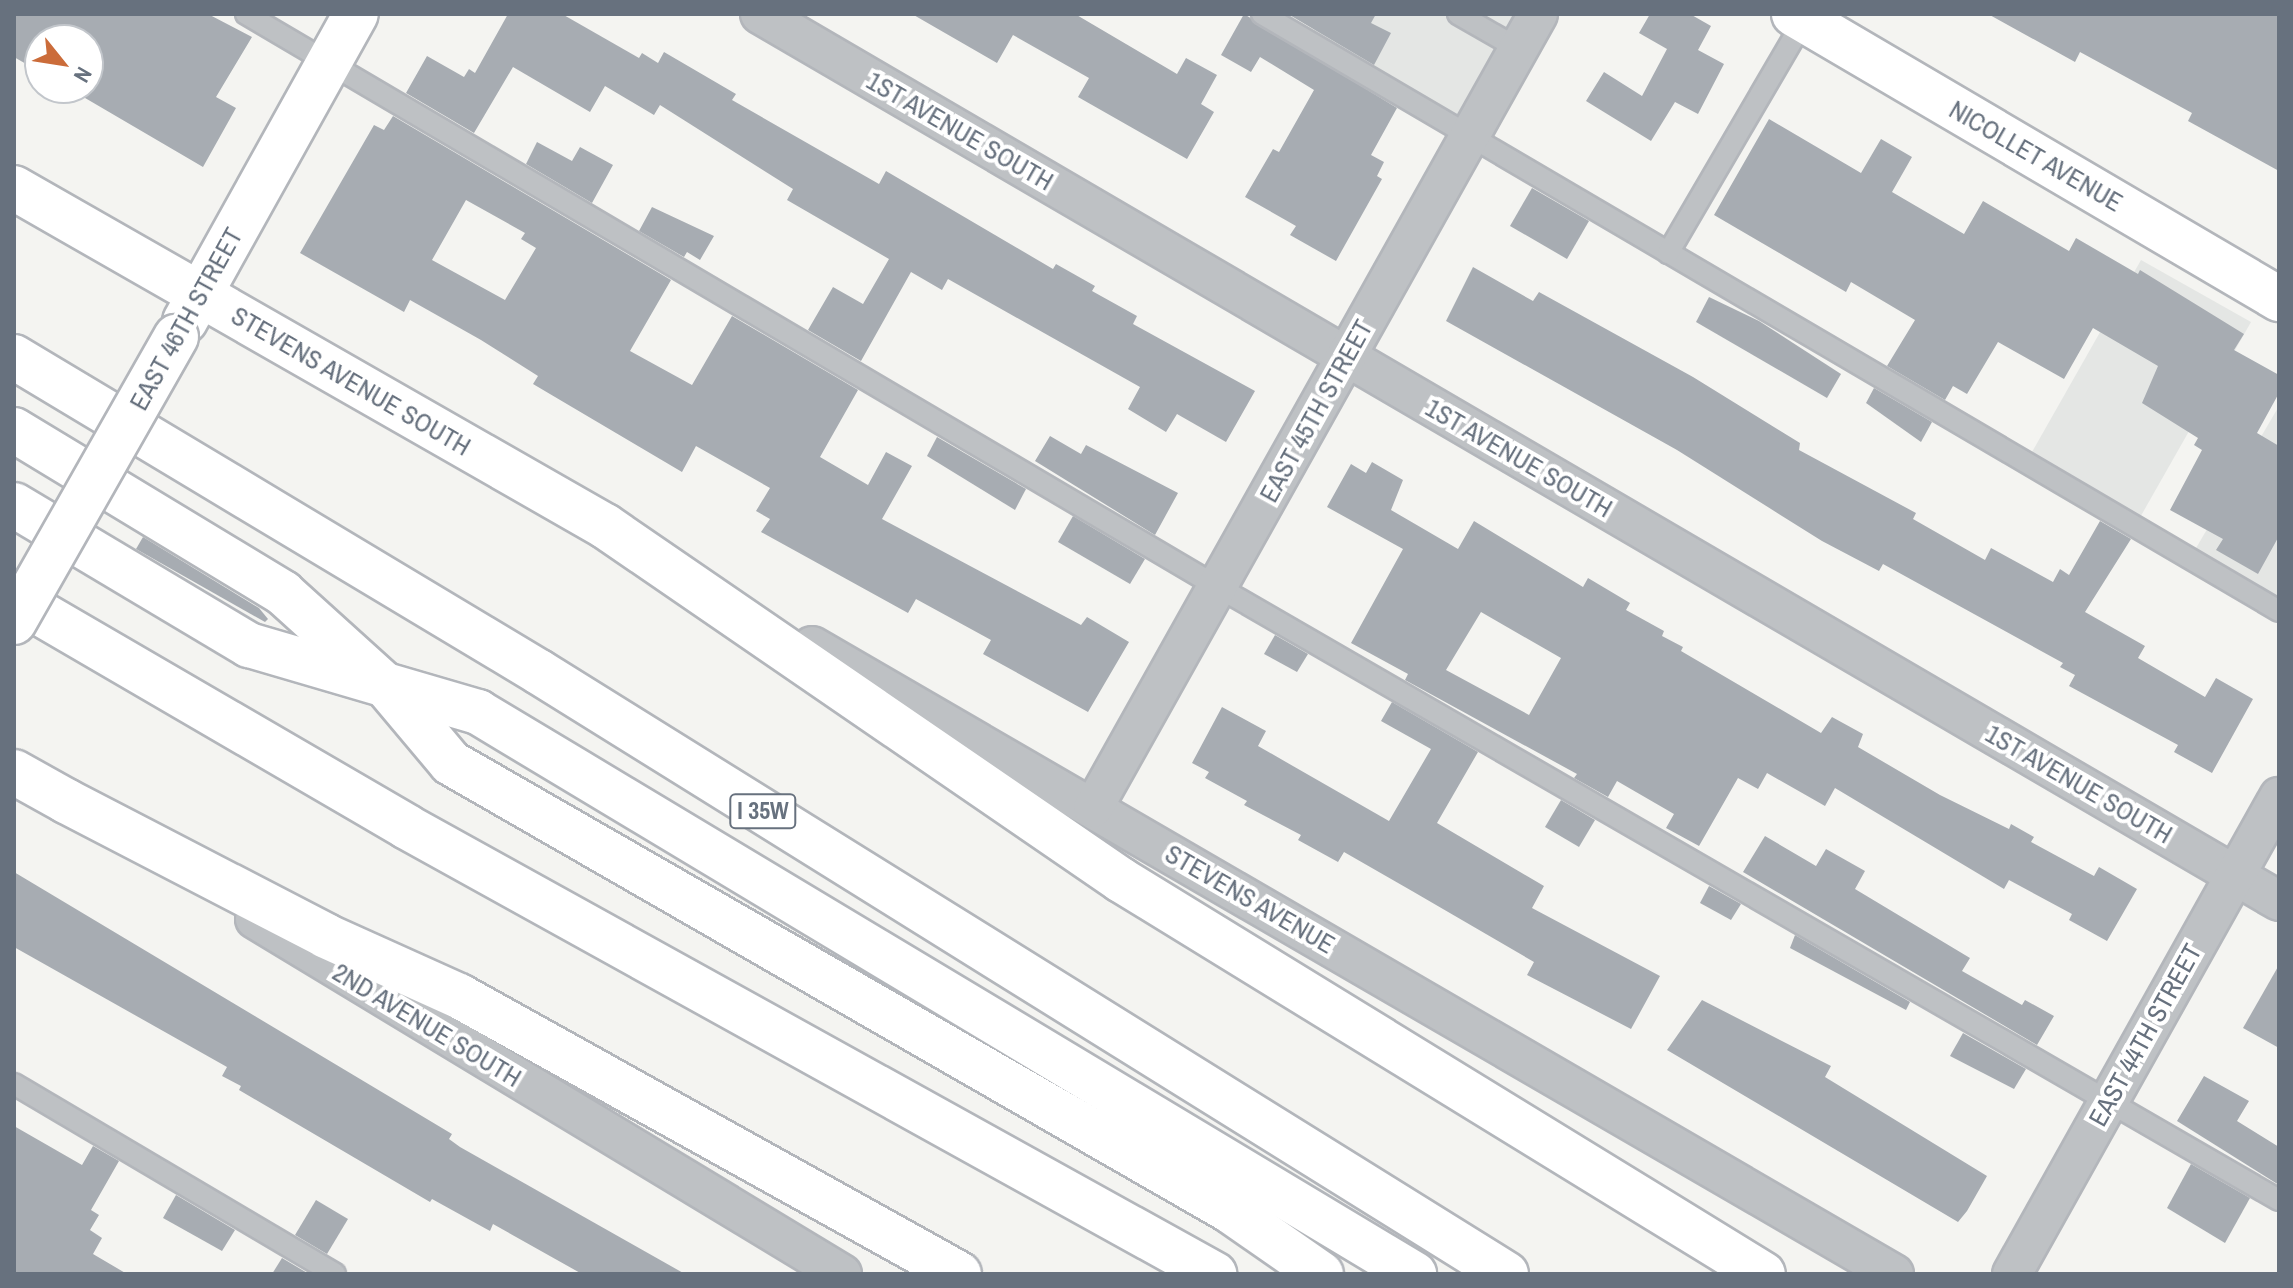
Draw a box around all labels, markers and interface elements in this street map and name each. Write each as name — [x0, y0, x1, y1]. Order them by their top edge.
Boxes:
north arrow — [24, 24, 104, 104]
text: N — [67, 62, 99, 88]
street label: 1ST AVENUE SOUTH — [861, 65, 1059, 197]
street label: NICOLLET AVENUE — [1943, 93, 2129, 219]
street label: EAST 46TH STREET — [123, 222, 249, 416]
street label: STEVENS AVENUE SOUTH — [225, 299, 477, 463]
street label: EAST 45TH STREET — [1253, 314, 1379, 508]
street label: 1ST AVENUE SOUTH — [1420, 392, 1618, 524]
street label: 1ST AVENUE SOUTH — [1980, 718, 2178, 850]
road number: I 35W — [729, 791, 797, 831]
street label: STEVENS AVENUE — [1159, 838, 1341, 960]
street label: EAST 44TH STREET — [2082, 938, 2208, 1132]
street label: 2ND AVENUE SOUTH — [327, 956, 527, 1094]

